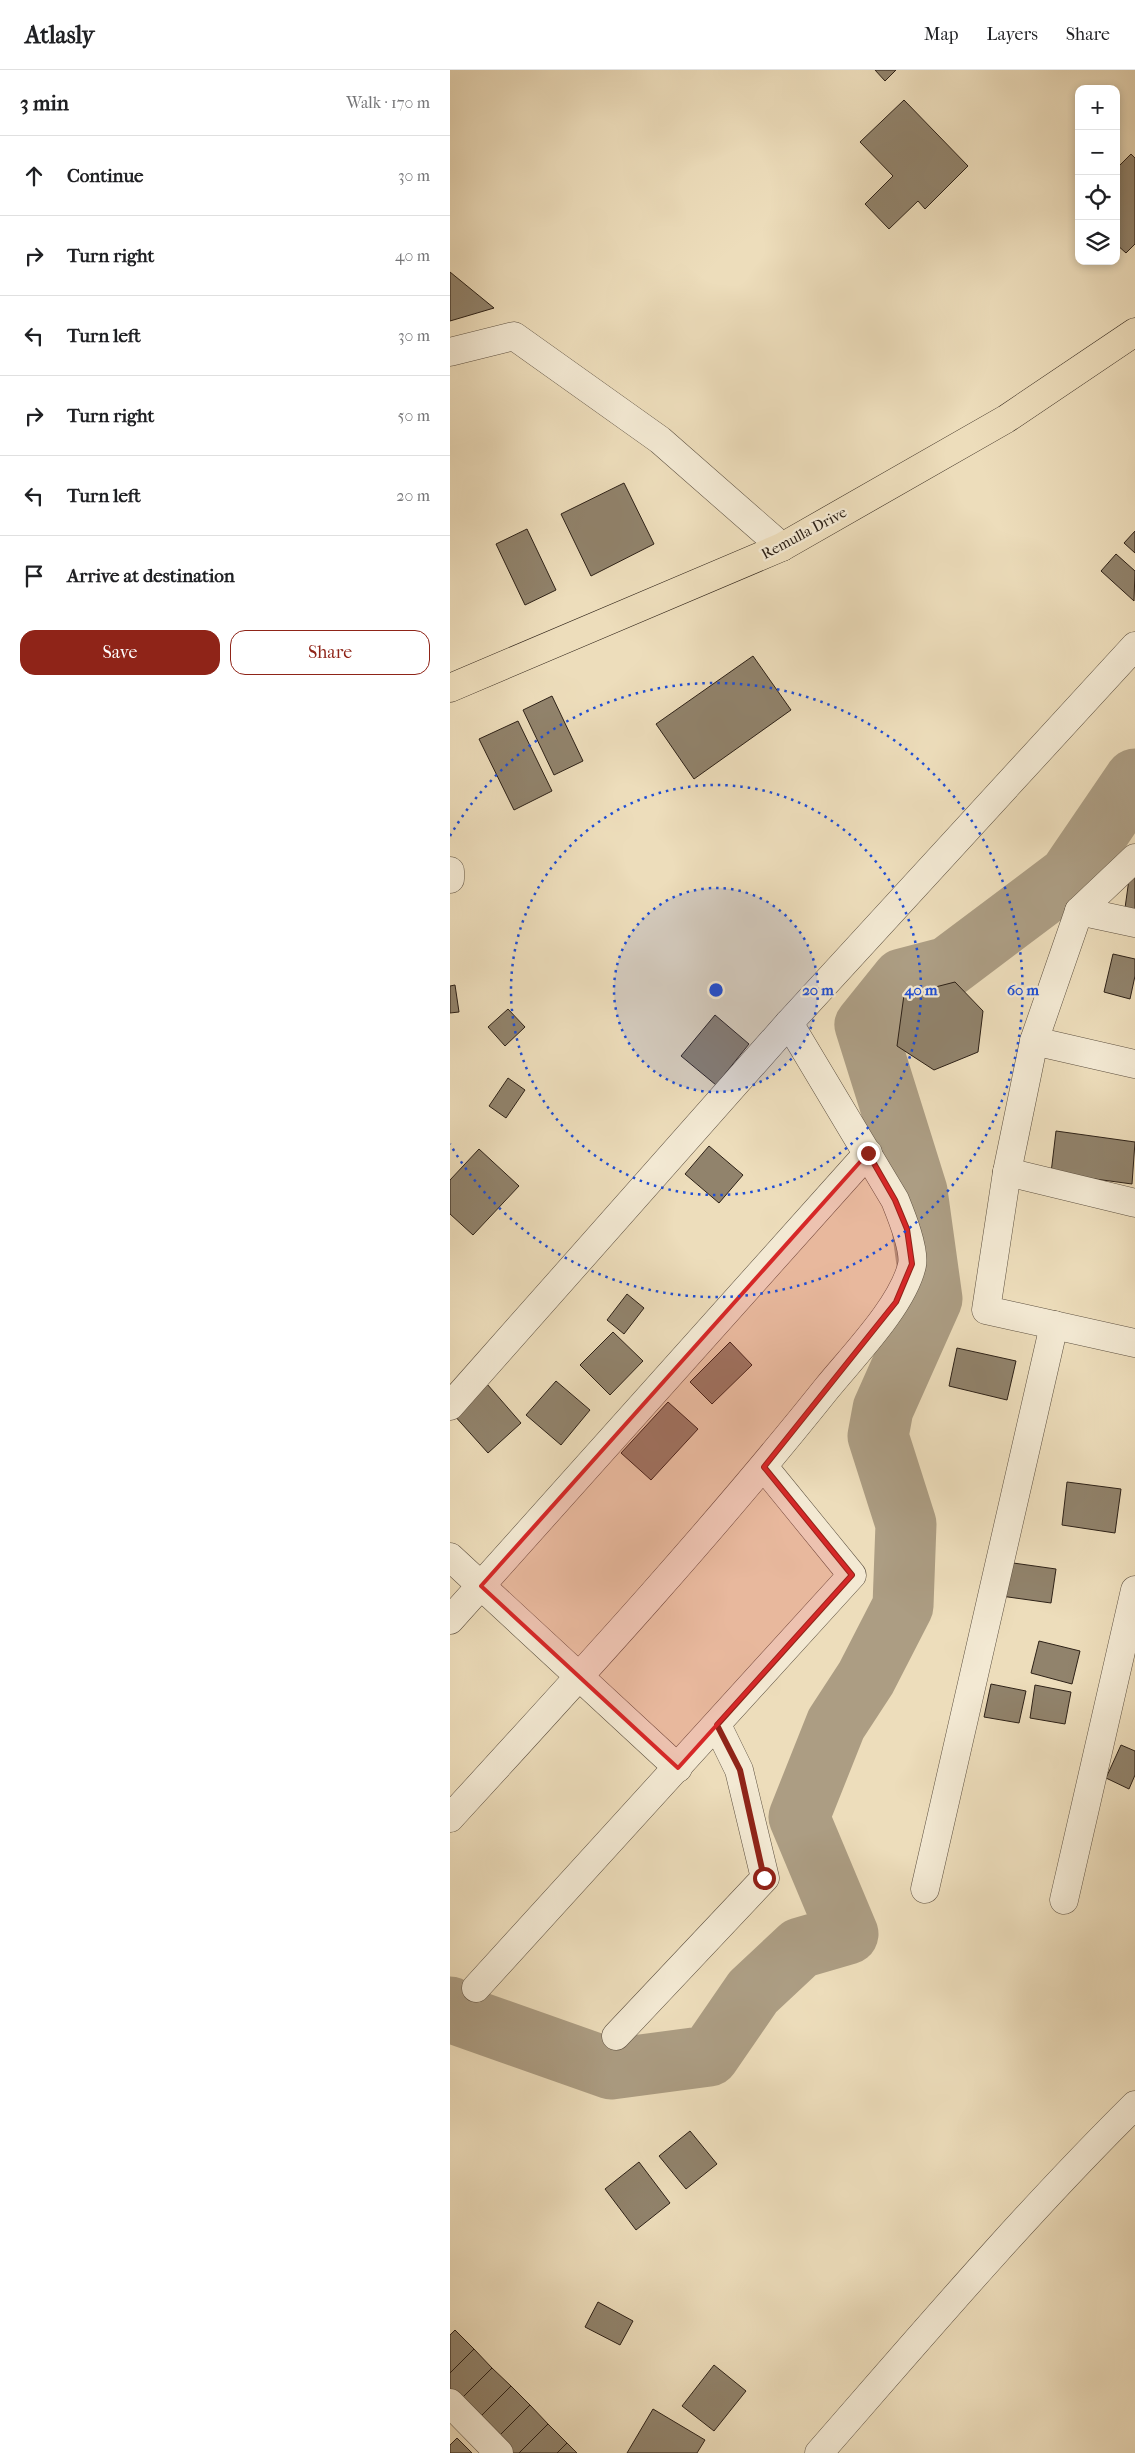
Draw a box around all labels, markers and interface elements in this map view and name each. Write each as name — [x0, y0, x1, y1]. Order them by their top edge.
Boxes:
text: Atlasly — [25, 21, 94, 49]
text: Map — [924, 24, 958, 45]
text: Layers — [986, 24, 1038, 45]
text: Share — [1066, 24, 1110, 45]
map controls — [1075, 85, 1120, 265]
button: + — [1075, 85, 1120, 130]
text: 3 min — [20, 91, 69, 115]
text: Walk · 170 m — [346, 93, 430, 112]
button: − — [1075, 130, 1120, 175]
icon: ahead — [20, 162, 48, 190]
text: Continue — [67, 165, 143, 187]
text: 30 m — [398, 166, 430, 185]
button: locate — [1075, 175, 1120, 220]
button: layers — [1075, 220, 1120, 265]
icon: right — [20, 242, 48, 270]
text: Turn right — [67, 245, 154, 267]
text: 40 m — [395, 246, 430, 265]
icon: left — [20, 322, 48, 350]
text: Turn left — [67, 325, 141, 347]
text: 30 m — [398, 326, 430, 345]
icon: right — [20, 402, 48, 430]
text: Turn right — [67, 405, 154, 427]
text: 50 m — [398, 406, 430, 425]
icon: left — [20, 482, 48, 510]
text: Turn left — [67, 485, 141, 507]
text: 20 m — [396, 486, 430, 505]
street label: Remulla Drive — [758, 503, 850, 563]
icon: arrive — [20, 562, 48, 590]
text: Arrive at destination — [67, 565, 235, 587]
button: Save — [20, 630, 220, 675]
button: Share — [230, 630, 430, 675]
centre of rings — [707, 981, 725, 999]
text: 20 m — [802, 981, 834, 999]
text: 40 m — [904, 981, 938, 999]
text: 60 m — [1007, 981, 1040, 999]
route end — [857, 1142, 880, 1165]
route start — [753, 1867, 776, 1890]

